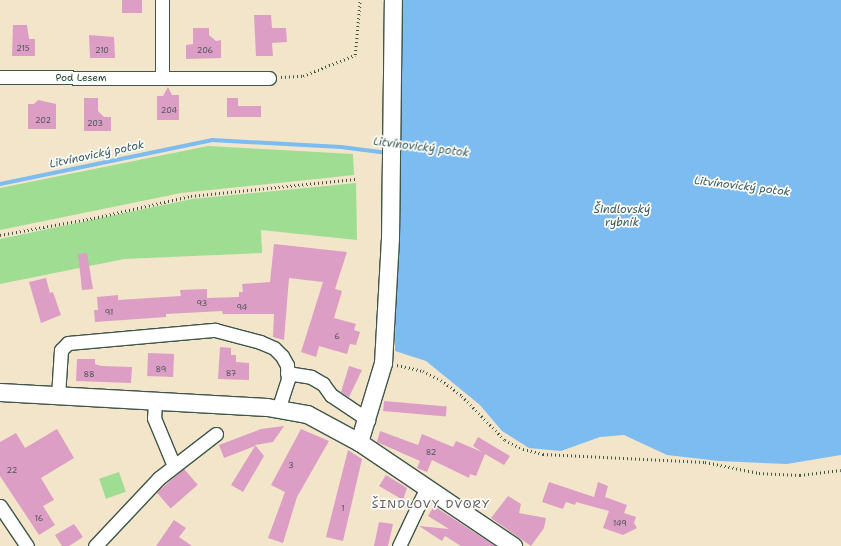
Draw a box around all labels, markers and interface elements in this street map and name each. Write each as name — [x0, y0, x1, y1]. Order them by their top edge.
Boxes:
house number: 215 — [16, 44, 30, 54]
house number: 210 — [95, 46, 109, 56]
house number: 206 — [197, 46, 213, 56]
street label: Pod Lesem — [55, 72, 107, 84]
house number: 204 — [161, 106, 177, 116]
house number: 202 — [35, 116, 51, 126]
house number: 203 — [87, 119, 103, 129]
water label: Litvínovický potok — [372, 136, 470, 160]
water label: Litvínovický potok — [48, 139, 146, 171]
water label: Litvínovický potok — [693, 175, 791, 199]
water label: Šindlovský rybník — [594, 204, 650, 230]
house number: 93 — [197, 299, 207, 309]
house number: 94 — [237, 303, 247, 313]
house number: 91 — [105, 308, 113, 318]
house number: 6 — [334, 332, 340, 342]
house number: 89 — [156, 365, 166, 375]
house number: 87 — [226, 369, 236, 379]
house number: 88 — [83, 370, 95, 380]
house number: 82 — [426, 448, 436, 458]
house number: 3 — [288, 461, 294, 471]
house number: 22 — [7, 466, 17, 476]
district label: ŠINDLOVY DVORY — [372, 498, 490, 512]
house number: 1 — [341, 504, 345, 514]
house number: 16 — [35, 514, 43, 524]
house number: 149 — [613, 519, 627, 529]

